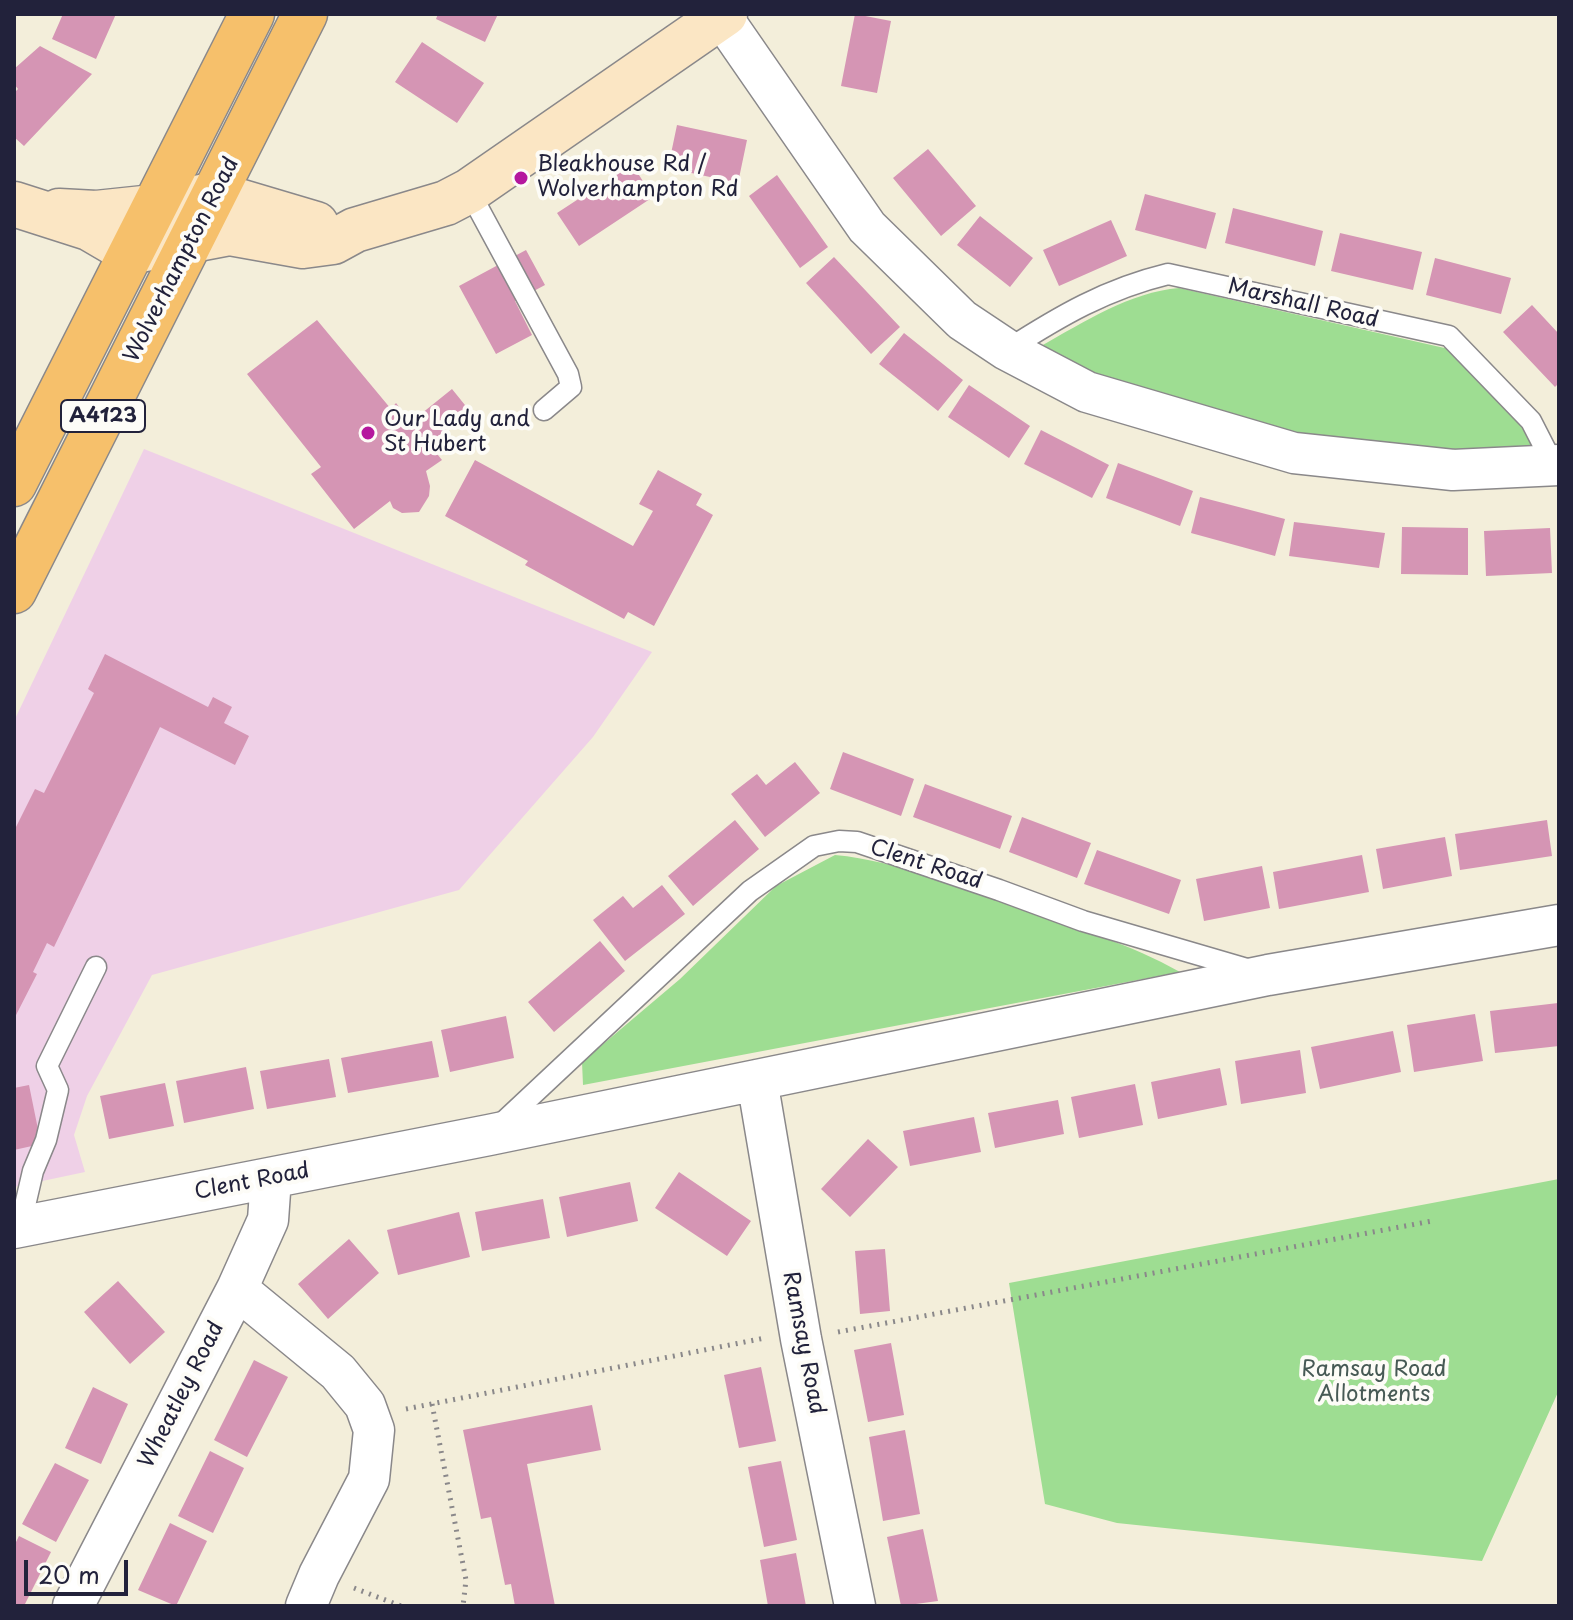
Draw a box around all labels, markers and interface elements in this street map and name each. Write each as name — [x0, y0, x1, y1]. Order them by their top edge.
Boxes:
place label: Bleakhouse Rd / Wolverhampton Rd — [537, 152, 739, 204]
street label: Wolverhampton Road — [119, 153, 245, 367]
marker: Bleakhouse Rd / Wolverhampton Rd — [512, 169, 530, 187]
street label: Marshall Road — [1225, 274, 1381, 334]
road number: A4123 — [61, 400, 145, 432]
place label: Our Lady and St Hubert — [384, 407, 530, 458]
marker: Our Lady and St Hubert — [359, 424, 377, 442]
street label: Clent Road — [866, 834, 986, 896]
street label: Clent Road — [192, 1158, 312, 1206]
street label: Ramsay Road — [776, 1269, 830, 1417]
street label: Wheatley Road — [134, 1317, 230, 1473]
park label: Ramsay Road Allotments — [1301, 1357, 1447, 1408]
scale bar — [28, 1544, 132, 1594]
text: 20 m — [38, 1556, 100, 1592]

